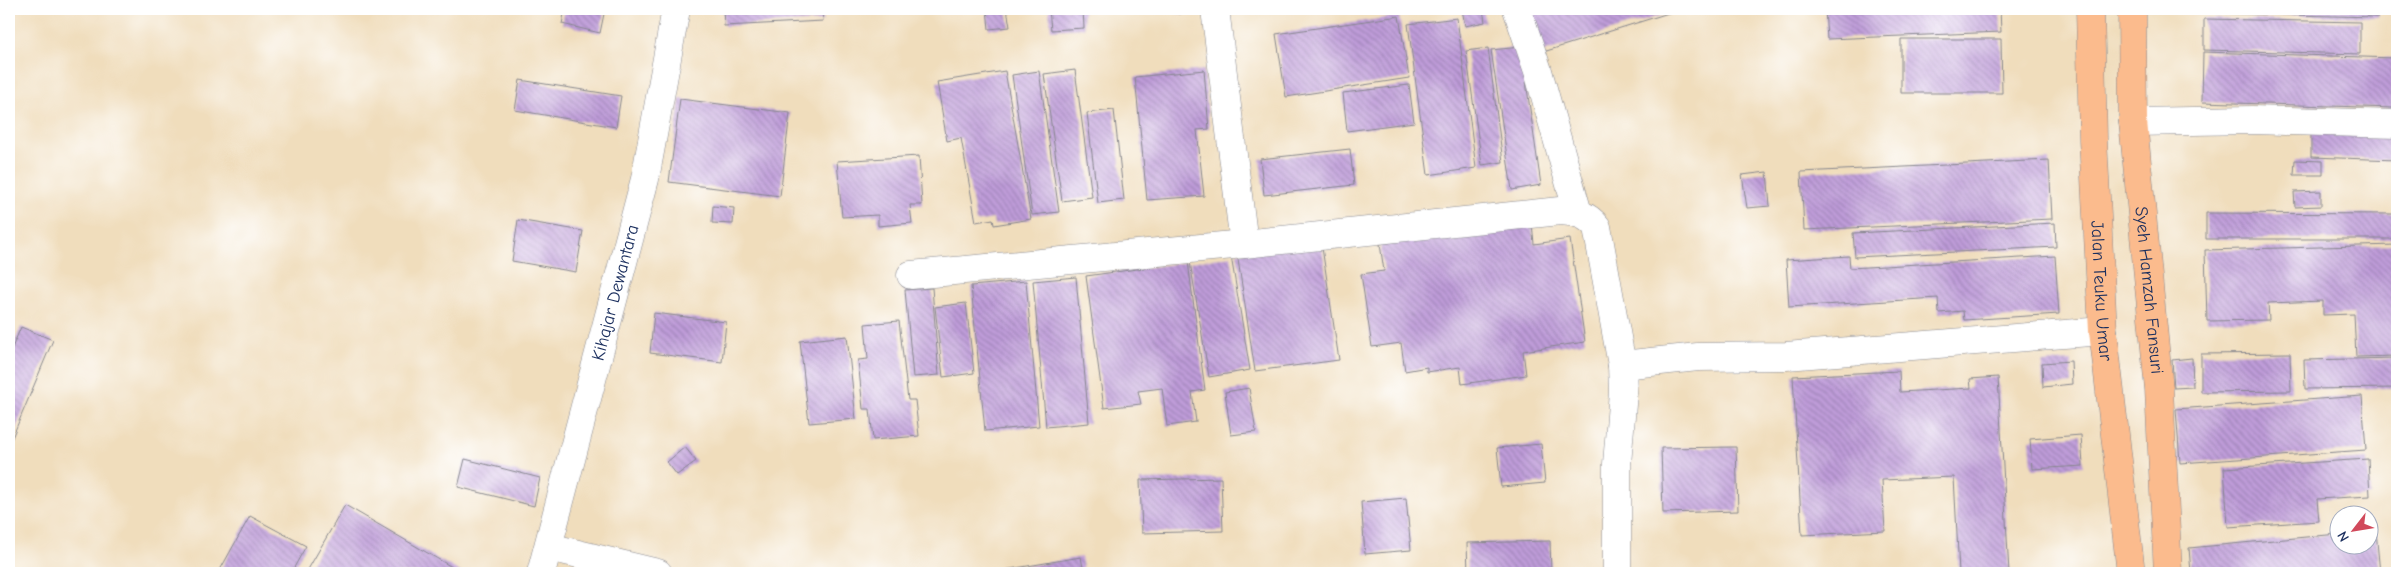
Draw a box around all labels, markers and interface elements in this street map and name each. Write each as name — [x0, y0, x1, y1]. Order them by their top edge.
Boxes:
street label: Syeh Hamzah Fansuri — [2131, 205, 2168, 375]
street label: Jalan Teuku Umar — [2087, 220, 2117, 363]
street label: Kihajar Dewantara — [587, 222, 643, 363]
north arrow — [2328, 504, 2378, 554]
text: N — [2334, 528, 2353, 545]

